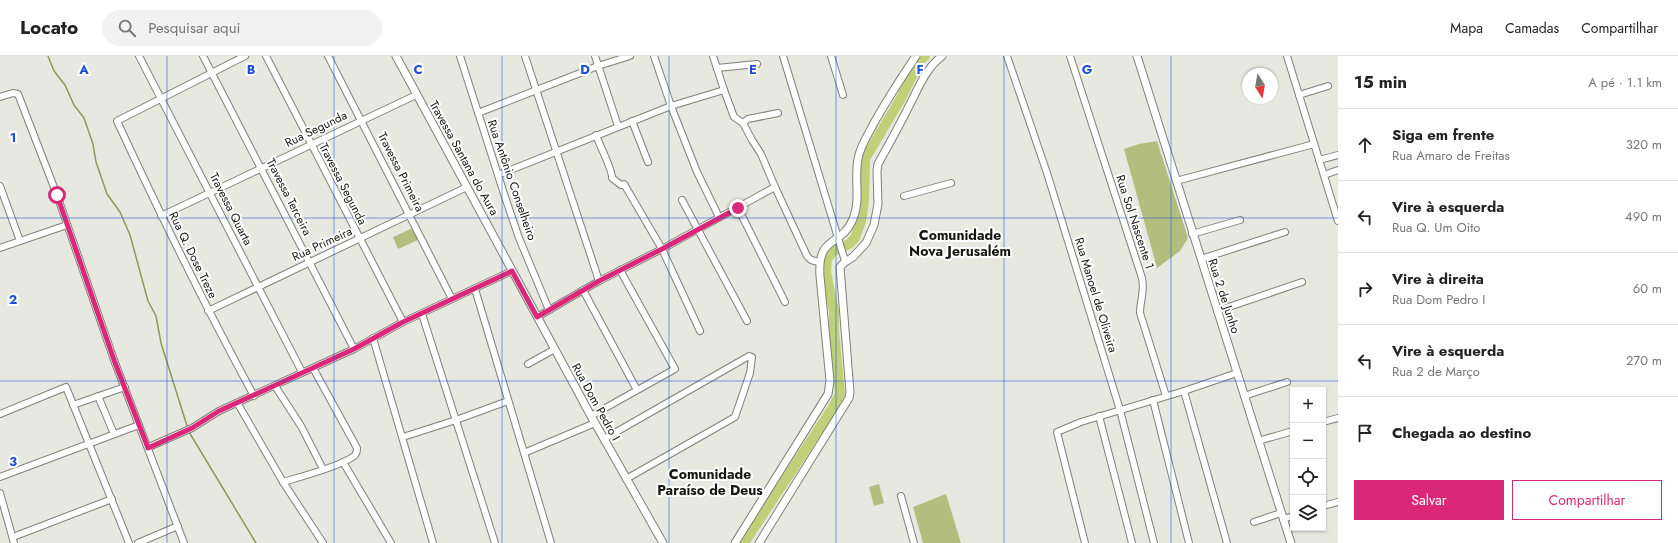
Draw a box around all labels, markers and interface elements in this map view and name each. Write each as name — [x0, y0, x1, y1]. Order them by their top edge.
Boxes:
search box — [102, 10, 382, 46]
text: Locato — [20, 14, 78, 41]
icon: search — [116, 17, 138, 39]
text: Pesquisar aqui — [148, 17, 240, 39]
text: Mapa — [1450, 18, 1483, 38]
text: Camadas — [1505, 18, 1559, 38]
text: Compartilhar — [1581, 18, 1658, 38]
text: A — [78, 60, 89, 79]
text: B — [247, 60, 256, 79]
text: C — [413, 60, 423, 79]
text: D — [580, 60, 590, 79]
text: E — [749, 60, 757, 79]
text: F — [916, 60, 924, 79]
text: G — [1082, 60, 1093, 79]
north arrow — [1242, 68, 1278, 104]
text: 15 min — [1354, 70, 1407, 94]
text: A pé · 1.1 km — [1588, 73, 1662, 92]
street label: Travessa Santana do Aura — [425, 97, 503, 219]
street label: Rua Segunda — [282, 106, 350, 152]
street label: Rua Antônio Conselheiro — [483, 117, 541, 243]
text: Siga em frente — [1392, 124, 1494, 146]
text: 1 — [10, 128, 16, 147]
street label: Travessa Primeira — [373, 129, 429, 215]
icon: ahead — [1354, 134, 1376, 156]
text: 320 m — [1626, 135, 1662, 154]
street label: Travessa Segunda — [315, 140, 371, 228]
text: Rua Amaro de Freitas — [1392, 146, 1510, 165]
street label: Travessa Terceira — [262, 155, 316, 239]
street label: Travessa Quarta — [205, 170, 257, 249]
street label: Rua Sol Nascente 1 — [1111, 173, 1159, 271]
route start — [48, 186, 66, 204]
text: Vire à esquerda — [1392, 196, 1504, 218]
route end — [729, 199, 747, 217]
icon: left — [1354, 206, 1376, 228]
text: 490 m — [1625, 207, 1662, 226]
street label: Rua Q. Dose Treze — [164, 209, 222, 301]
text: Rua Q. Um Oito — [1392, 218, 1480, 237]
street label: Rua Primeira — [289, 222, 355, 266]
district label: Comunidade Nova Jerusalém — [909, 225, 1011, 261]
street label: Rua Manoel de Oliveira — [1070, 235, 1122, 355]
street label: Rua 2 de Junho — [1203, 256, 1245, 336]
text: Vire à direita — [1392, 268, 1484, 290]
icon: right — [1354, 278, 1376, 300]
text: 60 m — [1633, 279, 1662, 298]
text: 2 — [9, 290, 17, 309]
text: Rua Dom Pedro I — [1392, 290, 1486, 309]
text: Vire à esquerda — [1392, 340, 1504, 362]
icon: left — [1354, 350, 1376, 372]
text: 270 m — [1626, 351, 1662, 370]
street label: Rua Dom Pedro I — [567, 360, 625, 444]
text: Rua 2 de Março — [1392, 362, 1480, 381]
map controls — [1290, 387, 1326, 531]
button: + — [1290, 387, 1326, 423]
icon: arrive — [1354, 422, 1376, 444]
text: Chegada ao destino — [1392, 422, 1531, 444]
button: − — [1290, 423, 1326, 459]
text: 3 — [9, 452, 17, 471]
button: locate — [1290, 459, 1326, 495]
district label: Comunidade Paraíso de Deus — [657, 464, 763, 500]
button: Salvar — [1354, 480, 1504, 520]
button: Compartilhar — [1512, 480, 1662, 520]
button: layers — [1290, 495, 1326, 531]

